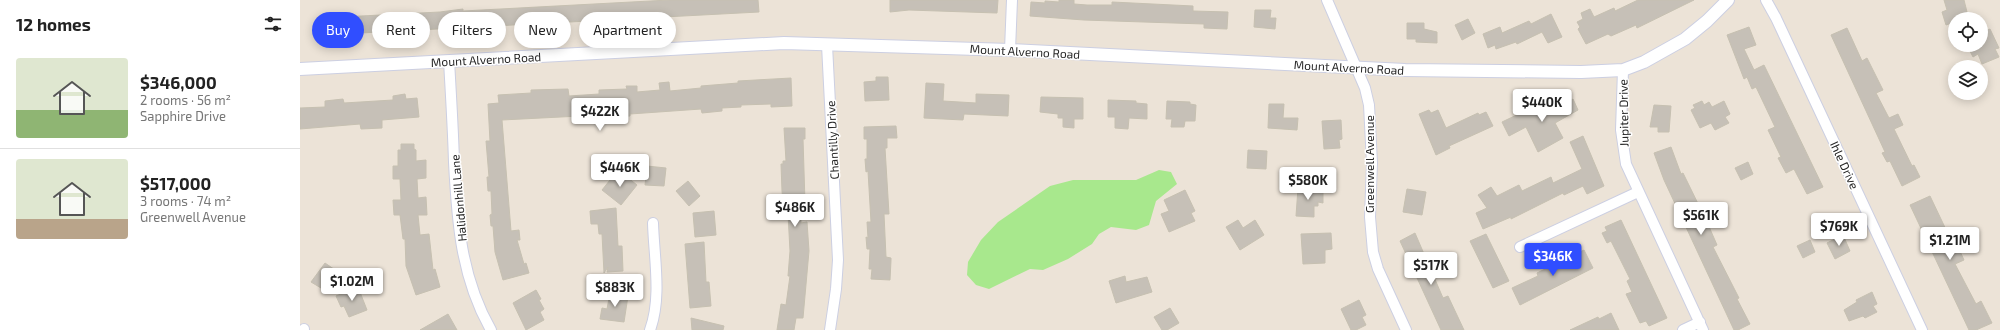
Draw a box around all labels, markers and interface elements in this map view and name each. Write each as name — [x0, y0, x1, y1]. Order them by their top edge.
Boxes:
chip: Buy — [312, 12, 364, 48]
chip: Rent — [372, 12, 430, 48]
chip: Filters — [438, 12, 506, 48]
chip: New — [514, 12, 571, 48]
chip: Apartment — [579, 12, 676, 48]
map controls — [1948, 12, 1988, 100]
button: locate — [1948, 12, 1988, 52]
icon: filters — [262, 13, 284, 35]
text: 12 homes — [16, 14, 91, 34]
street label: Mount Alverno Road — [969, 41, 1081, 61]
street label: Mount Alverno Road — [430, 49, 542, 69]
street label: Mount Alverno Road — [1293, 57, 1405, 77]
button: layers — [1948, 60, 1988, 100]
text: $346,000 — [140, 72, 217, 92]
icon: home — [48, 74, 96, 122]
street label: Jupiter Drive — [1615, 79, 1631, 147]
pin: $440K — [1514, 89, 1570, 123]
text: 2 rooms · 56 m² — [140, 92, 231, 108]
text: $440K — [1522, 94, 1562, 110]
pin: $422K — [572, 98, 628, 132]
street label: Chantilly Drive — [823, 100, 841, 180]
text: $422K — [580, 103, 620, 119]
text: Sapphire Drive — [140, 108, 226, 124]
street label: Greenwell Avenue — [1362, 115, 1376, 213]
street label: Ihle Drive — [1828, 139, 1862, 191]
street label: Halidonhill Lane — [447, 154, 469, 242]
pin: $446K — [592, 154, 648, 188]
text: $446K — [600, 159, 640, 175]
pin: $580K — [1280, 167, 1336, 201]
text: $580K — [1288, 172, 1328, 188]
text: $517,000 — [140, 173, 211, 193]
icon: home — [48, 175, 96, 223]
text: 3 rooms · 74 m² — [140, 193, 231, 209]
pin: $486K — [767, 194, 823, 228]
text: $486K — [775, 199, 815, 215]
pin: $561K — [1673, 202, 1729, 236]
text: $561K — [1683, 207, 1719, 223]
text: Greenwell Avenue — [140, 209, 246, 225]
pin: $769K — [1811, 213, 1867, 247]
text: $769K — [1820, 218, 1858, 234]
pin: $1.21M — [1917, 227, 1983, 261]
text: $1.21M — [1929, 232, 1971, 248]
pin: $346K — [1525, 243, 1581, 277]
text: $346K — [1533, 248, 1573, 264]
pin: $517K — [1403, 252, 1459, 286]
text: $517K — [1413, 257, 1449, 273]
pin: $1.02M — [319, 268, 385, 302]
text: $1.02M — [330, 273, 374, 289]
pin: $883K — [587, 274, 643, 308]
text: $883K — [595, 279, 635, 295]

